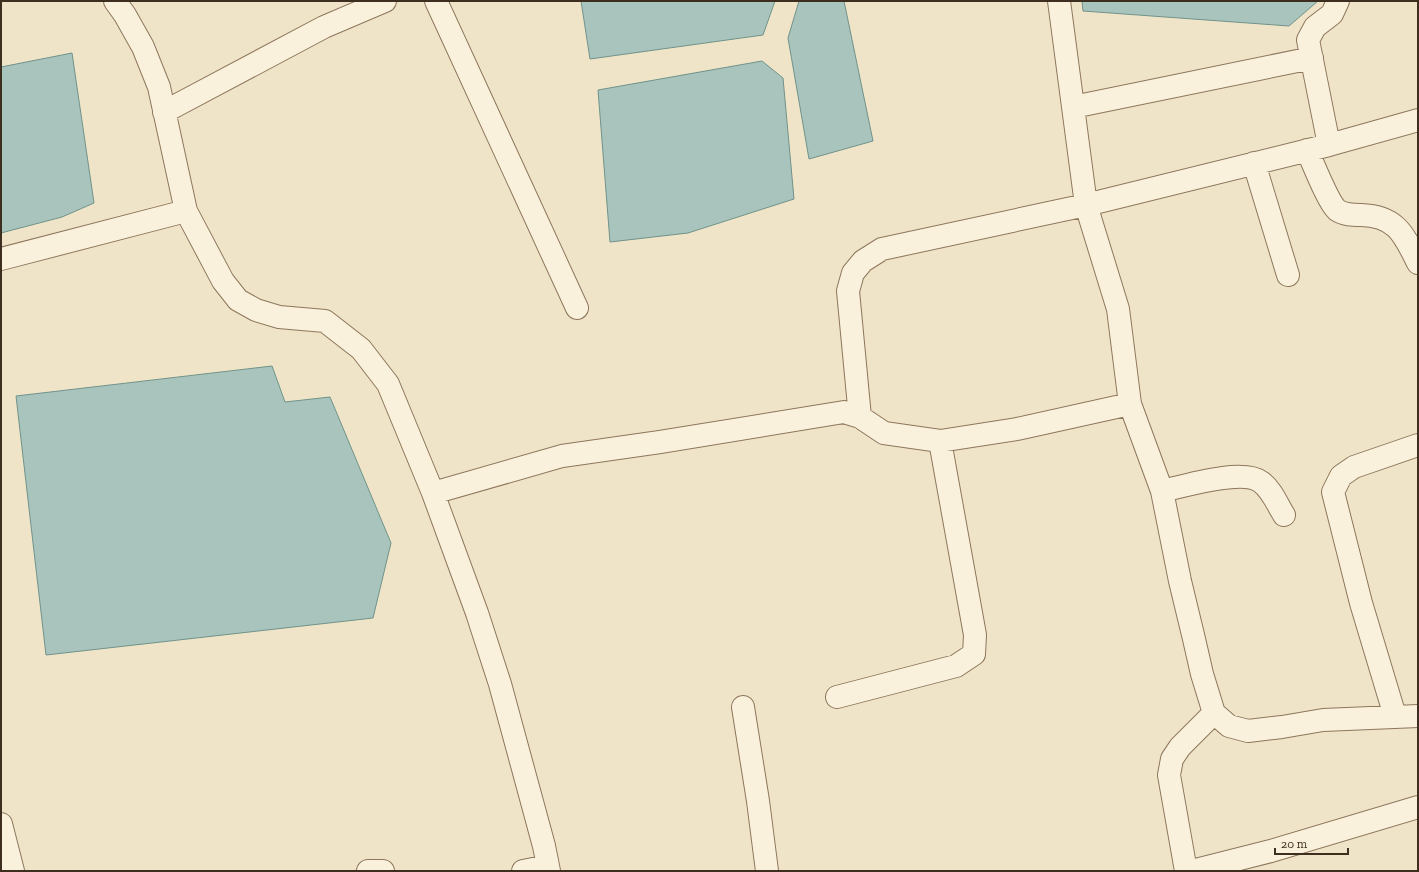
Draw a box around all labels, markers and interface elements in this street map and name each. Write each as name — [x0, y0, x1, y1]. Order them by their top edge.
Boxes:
scale bar — [1275, 830, 1348, 856]
text: 20 m — [1281, 837, 1308, 851]

